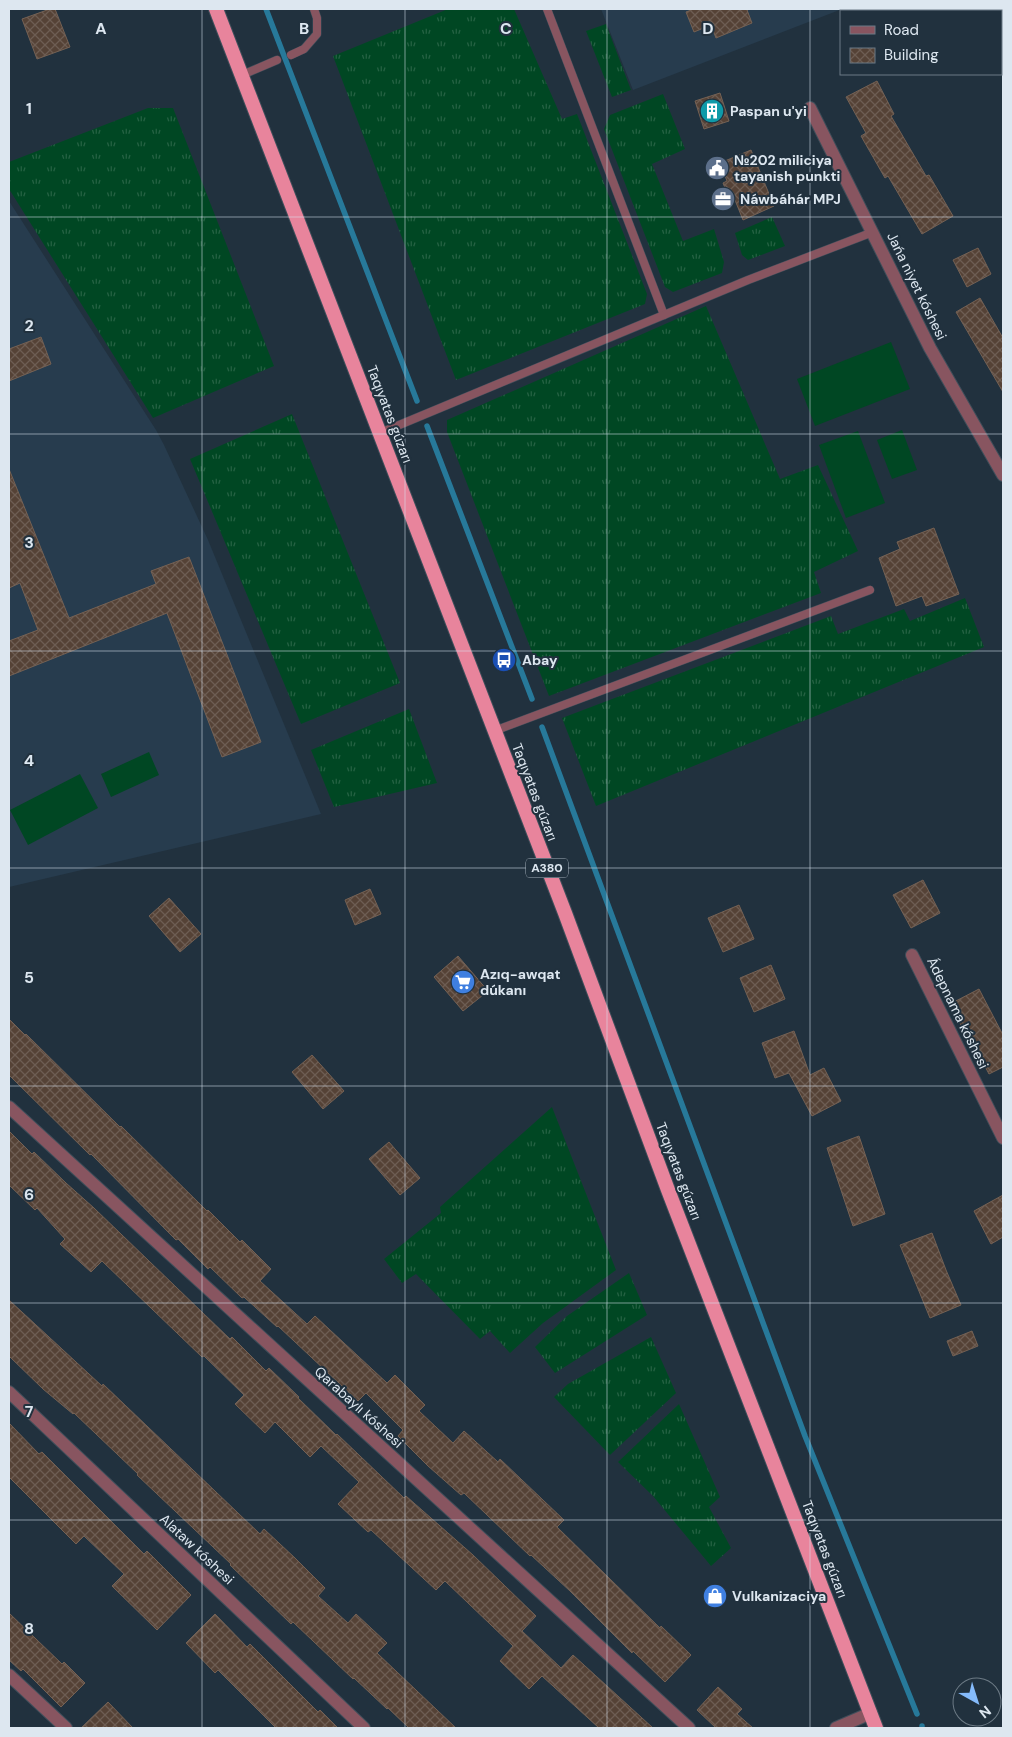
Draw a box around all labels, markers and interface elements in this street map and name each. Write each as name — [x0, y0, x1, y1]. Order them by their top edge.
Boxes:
legend — [840, 10, 1002, 75]
text: A — [95, 18, 107, 39]
text: B — [299, 18, 309, 39]
text: C — [500, 18, 512, 39]
text: D — [702, 18, 714, 39]
text: Road — [884, 20, 919, 40]
text: Building — [884, 45, 939, 65]
text: 1 — [26, 98, 32, 119]
building icon: Paspan u'yi — [699, 98, 725, 124]
place label: Paspan u'yi — [730, 102, 807, 120]
place label: №202 miliciya tayanish punkti — [734, 151, 841, 185]
public building icon: №202 miliciya tayanish punkti — [704, 155, 730, 181]
office icon: Náwbáhár MPJ — [710, 186, 736, 212]
place label: Náwbáhár MPJ — [740, 190, 841, 208]
street label: Jańa niyet kóshesi — [883, 229, 951, 343]
text: 2 — [24, 315, 34, 336]
street label: Taqıyatas gúzarı — [363, 363, 417, 465]
text: 3 — [24, 532, 34, 553]
bus stop icon: Abay — [491, 647, 517, 673]
place label: Abay — [522, 651, 558, 669]
street label: Taqıyatas gúzarı — [508, 741, 562, 843]
text: 4 — [24, 750, 34, 771]
road number: A380 — [526, 858, 568, 878]
street label: Ádepnama kóshesi — [923, 954, 993, 1072]
place label: Azıq-awqat dúkanı — [480, 965, 561, 999]
text: 5 — [24, 967, 34, 988]
supermarket icon: Azıq-awqat dúkanı — [450, 969, 476, 995]
street label: Taqıyatas gúzarı — [652, 1120, 706, 1222]
text: 6 — [24, 1184, 34, 1205]
street label: Qarabaylı kóshesi — [311, 1362, 407, 1452]
text: 7 — [25, 1401, 34, 1422]
street label: Taqıyatas gúzarı — [798, 1498, 852, 1600]
street label: Alataw kóshesi — [156, 1510, 238, 1588]
shop icon: Vulkanizaciya — [702, 1583, 728, 1609]
place label: Vulkanizaciya — [732, 1587, 826, 1605]
text: 8 — [24, 1618, 34, 1639]
north arrow — [952, 1677, 1002, 1727]
text: N — [976, 1702, 995, 1722]

